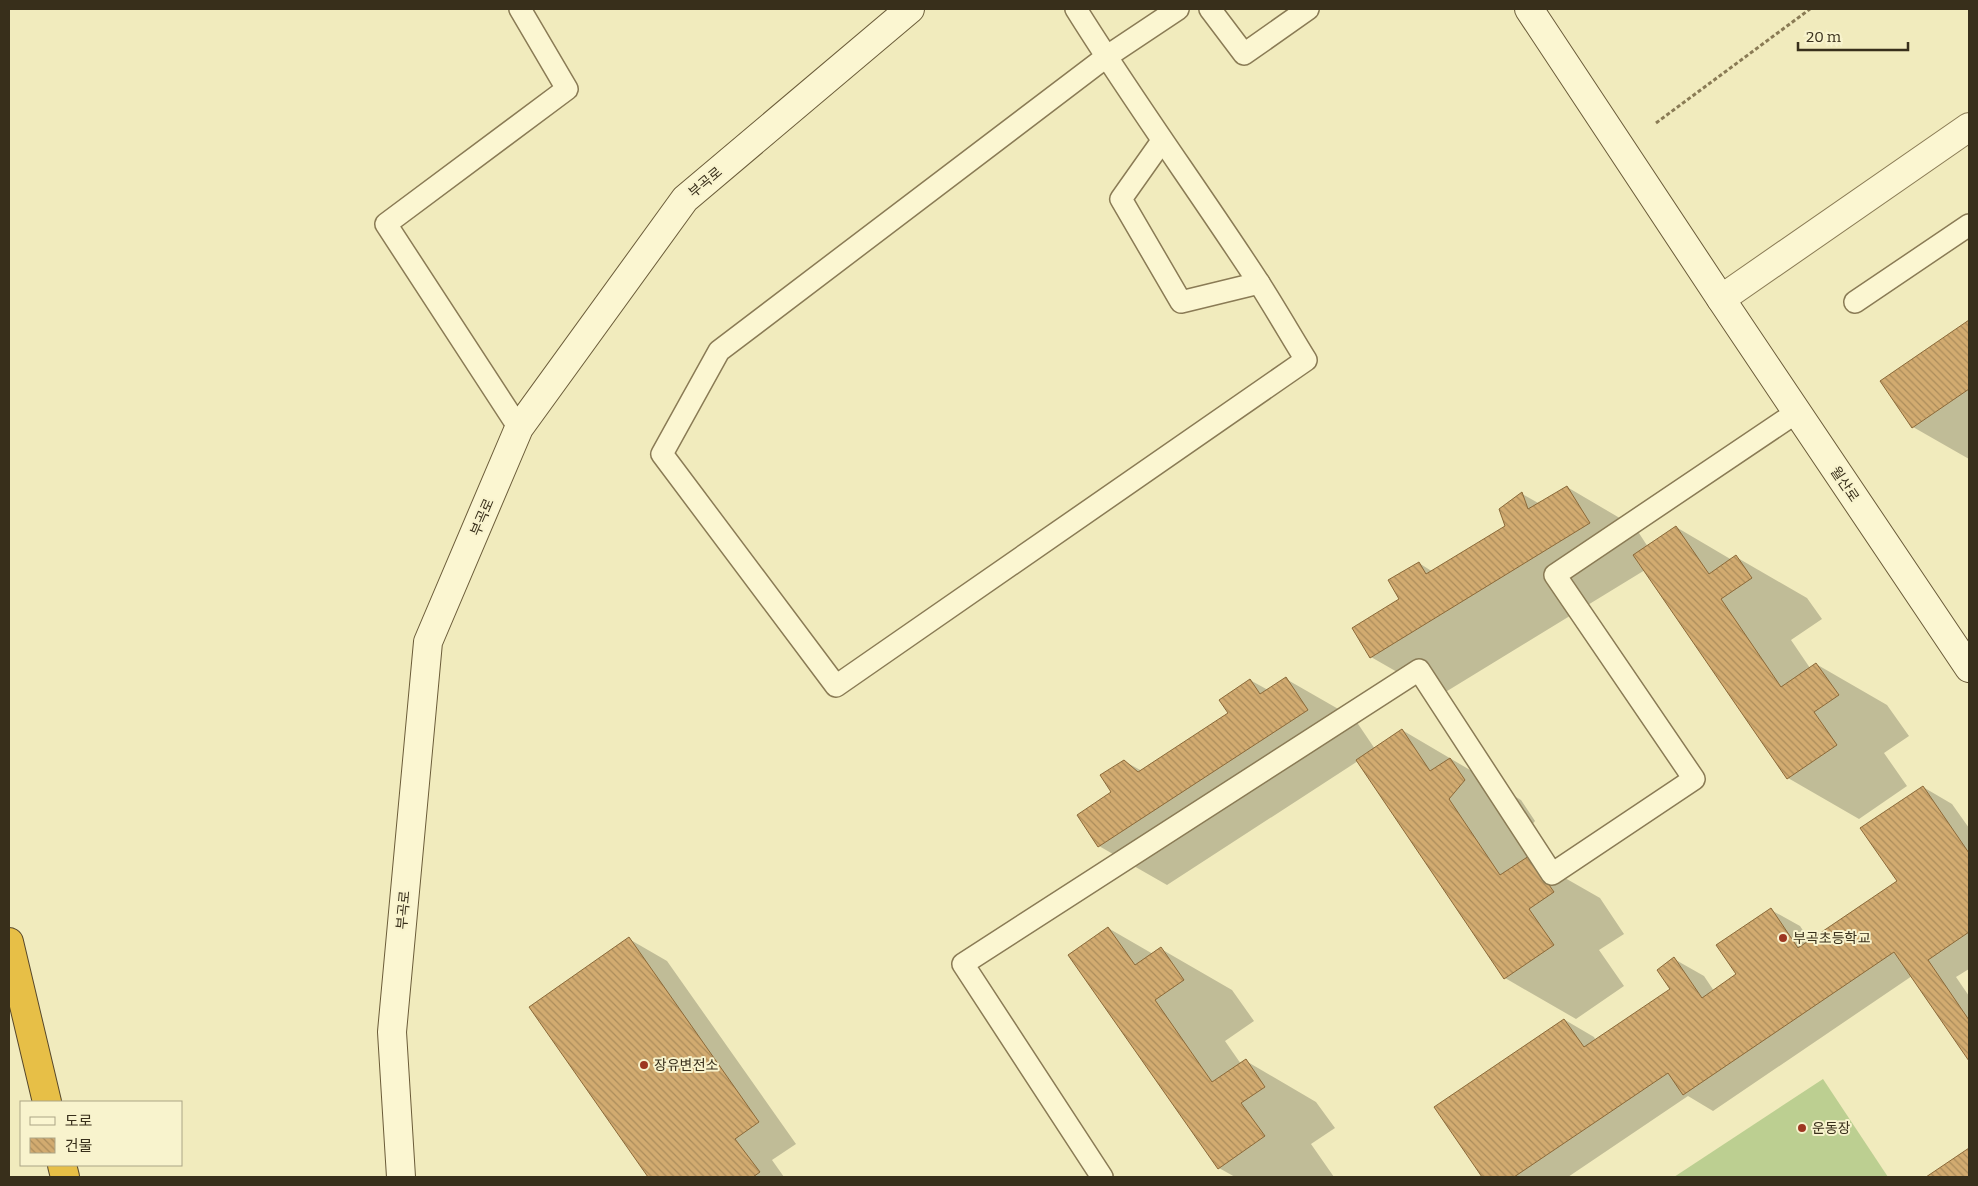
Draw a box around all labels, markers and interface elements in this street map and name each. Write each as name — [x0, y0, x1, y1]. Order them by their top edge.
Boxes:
scale bar — [1798, 20, 1908, 52]
text: 20 m — [1806, 28, 1842, 46]
street label: 부곡로 — [685, 163, 726, 201]
street label: 월산로 — [1827, 464, 1863, 505]
street label: 부곡로 — [467, 496, 498, 538]
street label: 부곡로 — [393, 890, 414, 930]
place label: 부곡초등학교 — [1793, 930, 1870, 947]
marker: 부곡초등학교 — [1777, 932, 1789, 944]
place label: 장유변전소 — [654, 1057, 719, 1074]
marker: 장유변전소 — [638, 1059, 650, 1071]
legend — [20, 1101, 182, 1166]
text: 도로 — [65, 1112, 93, 1130]
place label: 운동장 — [1812, 1120, 1851, 1137]
marker: 운동장 — [1796, 1122, 1808, 1134]
text: 건물 — [65, 1137, 93, 1155]

